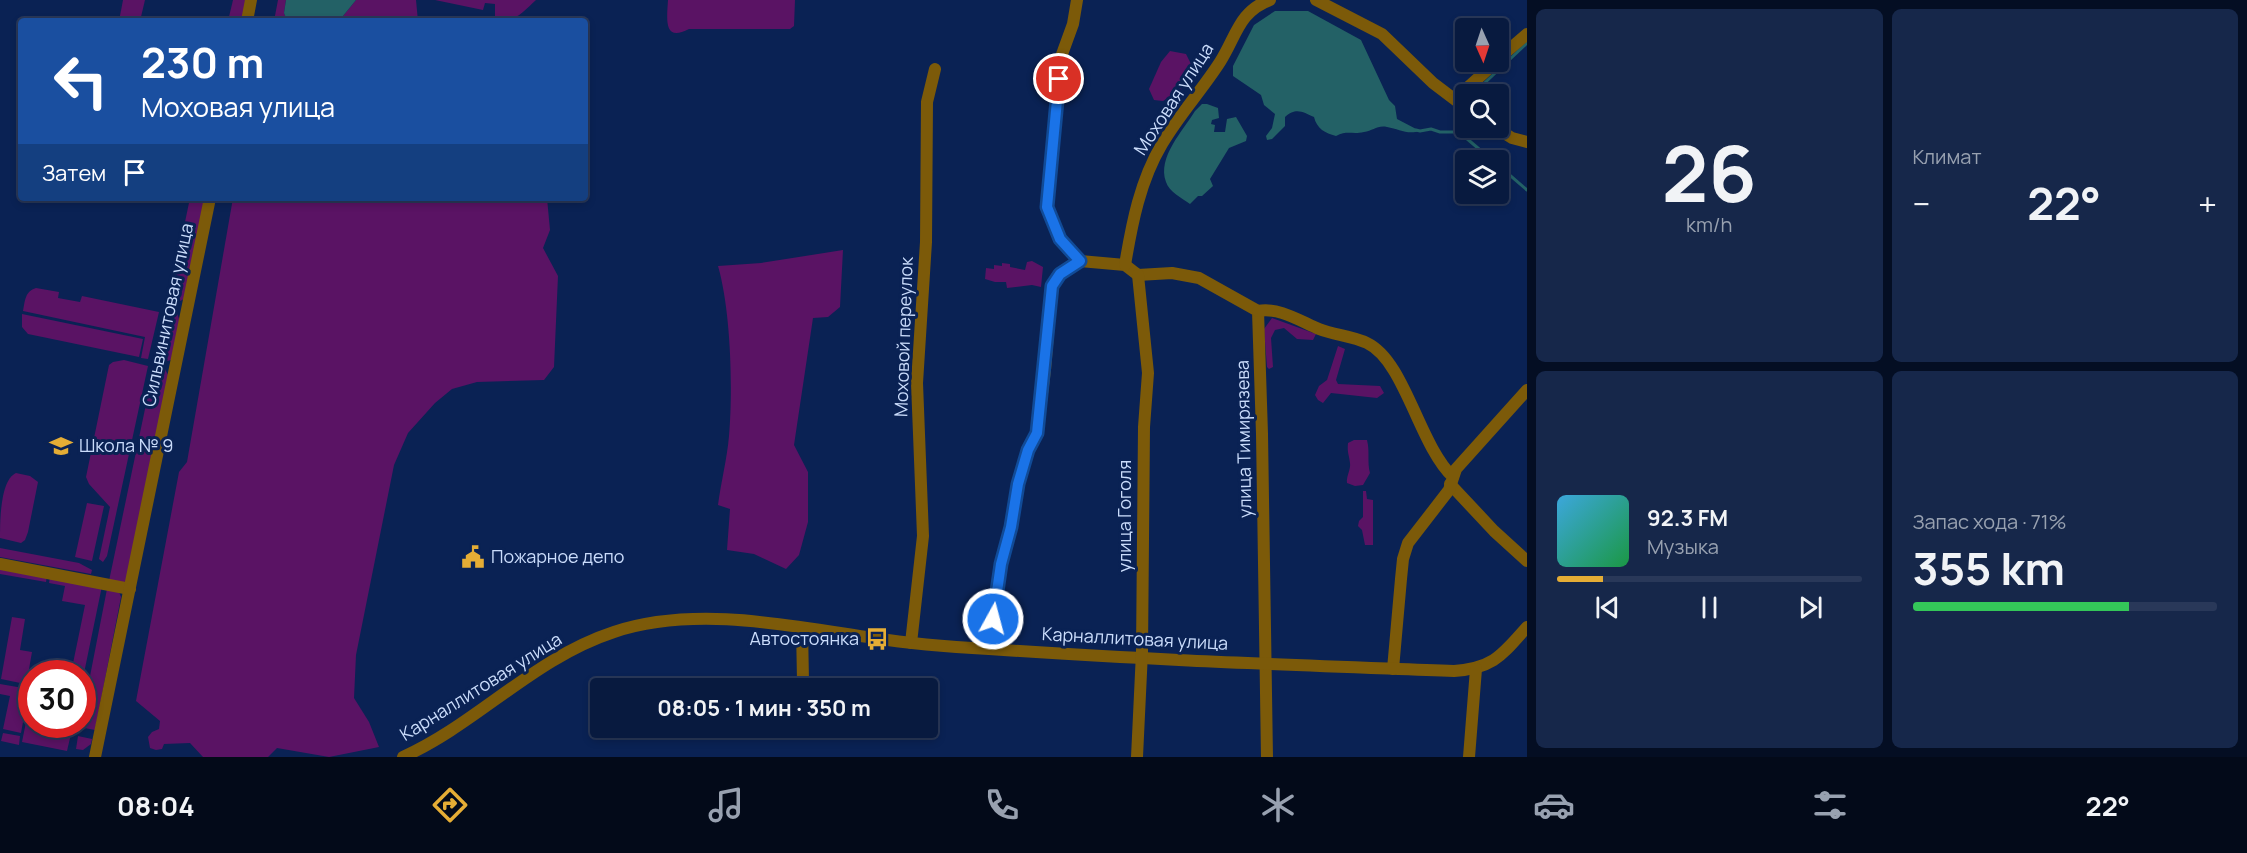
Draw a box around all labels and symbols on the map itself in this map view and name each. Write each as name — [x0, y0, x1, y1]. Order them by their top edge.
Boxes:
north arrow — [1455, 18, 1509, 72]
street label: Моховая улица — [1128, 38, 1218, 159]
pin — [1033, 53, 1084, 104]
street label: Сильвинитовая улица — [136, 221, 198, 409]
street label: Моховой переулок — [888, 255, 918, 417]
street label: улица Тимирязева — [1230, 360, 1256, 518]
school or university icon: Школа № 9 — [48, 433, 74, 459]
place label: Школа № 9 — [79, 433, 173, 457]
street label: улица Гоголя — [1112, 460, 1136, 572]
public building icon: Пожарное депо — [460, 544, 486, 570]
place label: Пожарное депо — [491, 544, 624, 568]
position arrow — [961, 587, 1025, 651]
street label: Карналлитовая улица — [1041, 621, 1229, 655]
place label: Автостоянка — [750, 626, 859, 650]
bus stop icon: Автостоянка — [864, 626, 890, 652]
street label: Карналлитовая улица — [395, 627, 566, 746]
speed limit sign: 30 — [18, 660, 96, 738]

